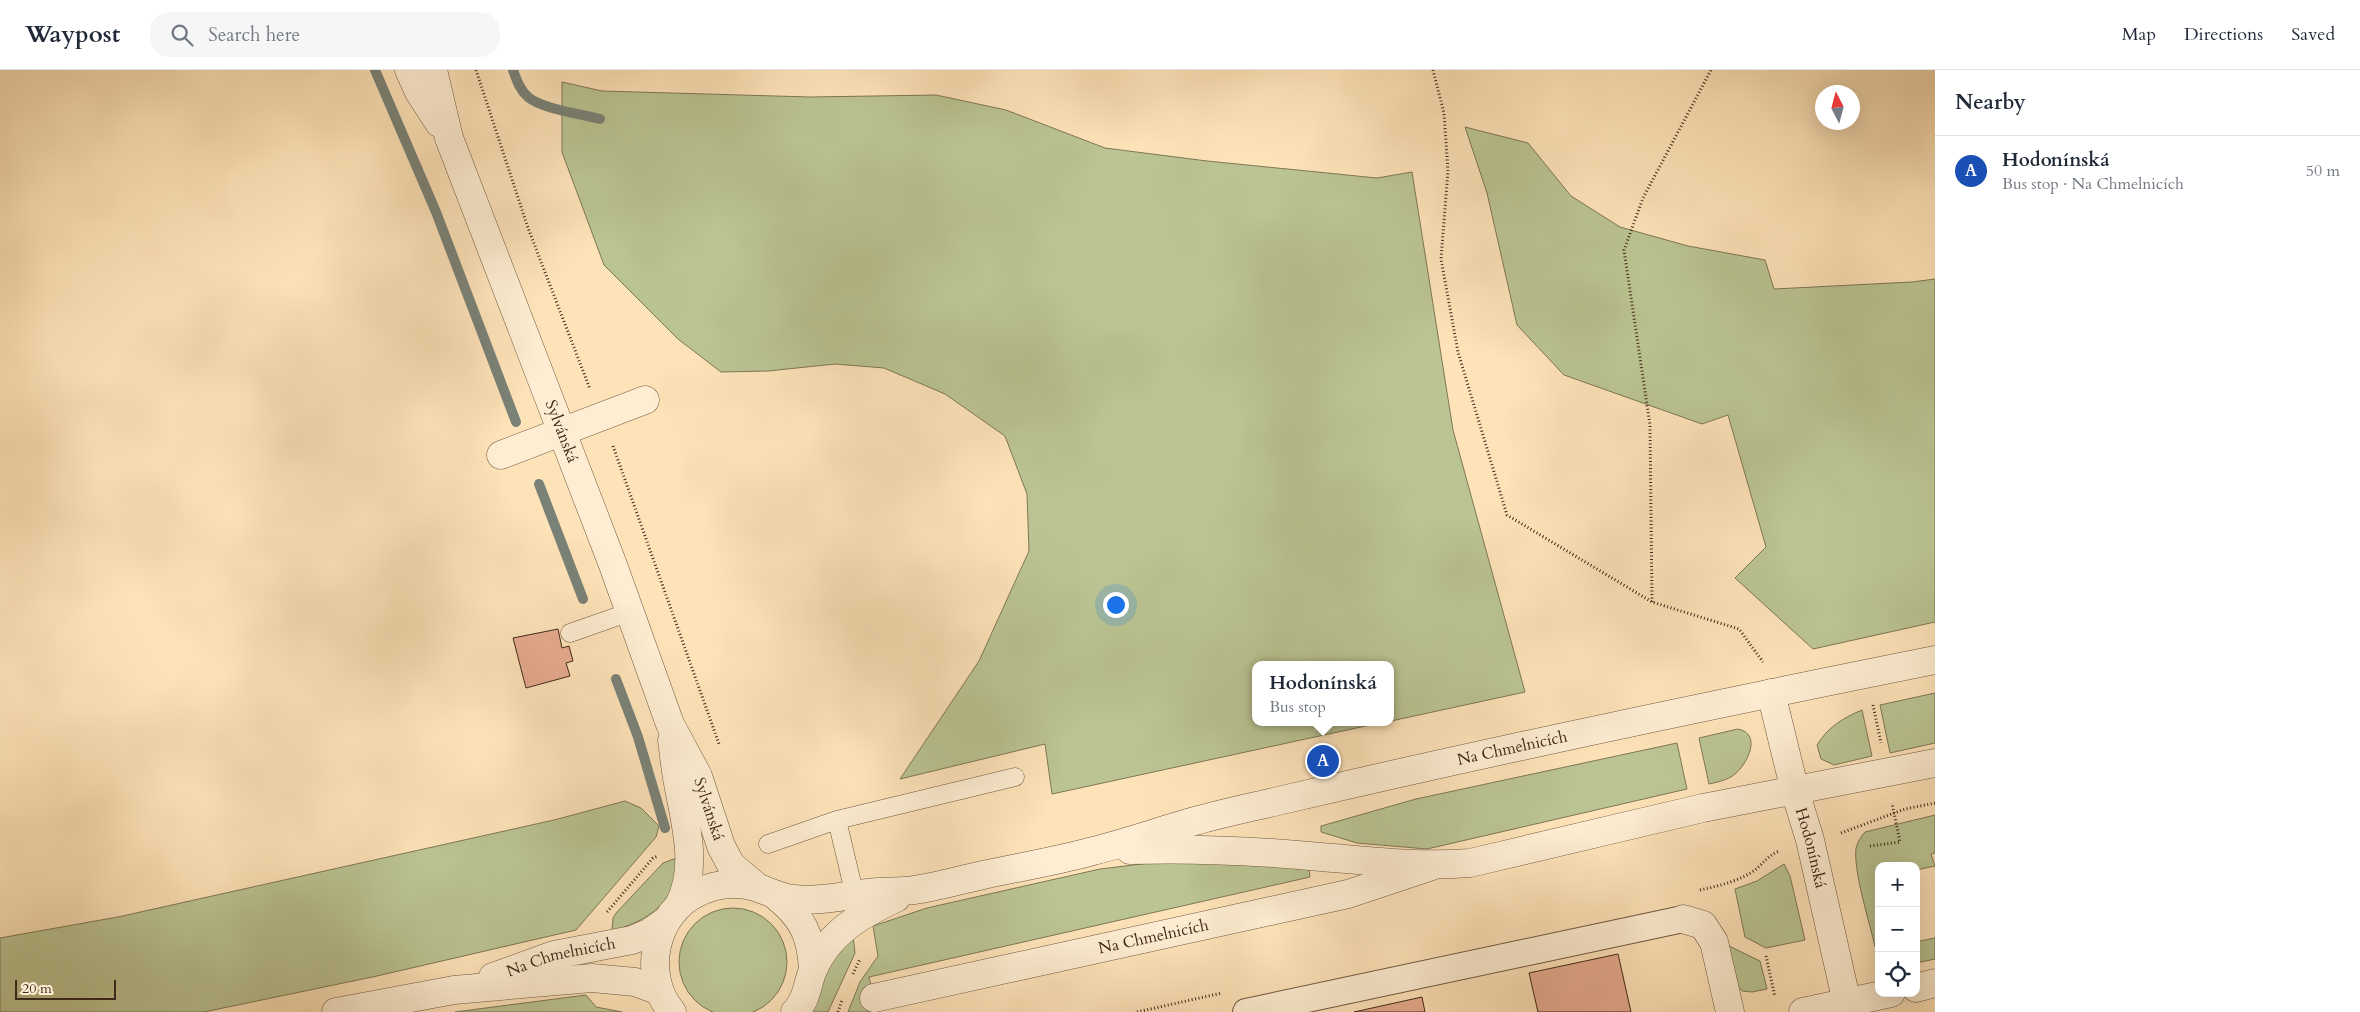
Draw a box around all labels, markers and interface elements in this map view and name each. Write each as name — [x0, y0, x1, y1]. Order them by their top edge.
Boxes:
search box — [150, 12, 500, 57]
text: Waypost — [25, 18, 120, 51]
icon: search — [168, 21, 196, 49]
text: Search here — [208, 22, 300, 48]
text: Map — [2122, 22, 2156, 47]
text: Directions — [2184, 22, 2263, 47]
text: Saved — [2291, 22, 2335, 47]
north arrow — [1815, 85, 1860, 130]
text: Nearby — [1955, 88, 2026, 117]
text: Hodonínská — [2002, 147, 2110, 173]
text: A — [1965, 160, 1977, 182]
text: 50 m — [2306, 160, 2340, 182]
text: Bus stop · Na Chmelnicích — [2002, 173, 2184, 195]
street label: Sylvánská — [540, 397, 584, 466]
your location — [1103, 592, 1129, 618]
popup — [1252, 661, 1394, 726]
text: Hodonínská — [1269, 670, 1377, 696]
text: Bus stop — [1269, 696, 1326, 718]
street label: Na Chmelnicích — [1455, 725, 1570, 771]
pin: A — [1307, 742, 1339, 780]
street label: Sylvánská — [688, 774, 730, 844]
street label: Hodonínská — [1790, 805, 1832, 891]
map controls — [1875, 862, 1920, 997]
button: + — [1875, 862, 1920, 907]
button: − — [1875, 907, 1920, 952]
street label: Na Chmelnicích — [1096, 914, 1211, 959]
street label: Na Chmelnicích — [503, 932, 617, 982]
button: locate — [1875, 952, 1920, 997]
scale bar — [15, 977, 116, 1000]
text: 20 m — [22, 979, 52, 998]

